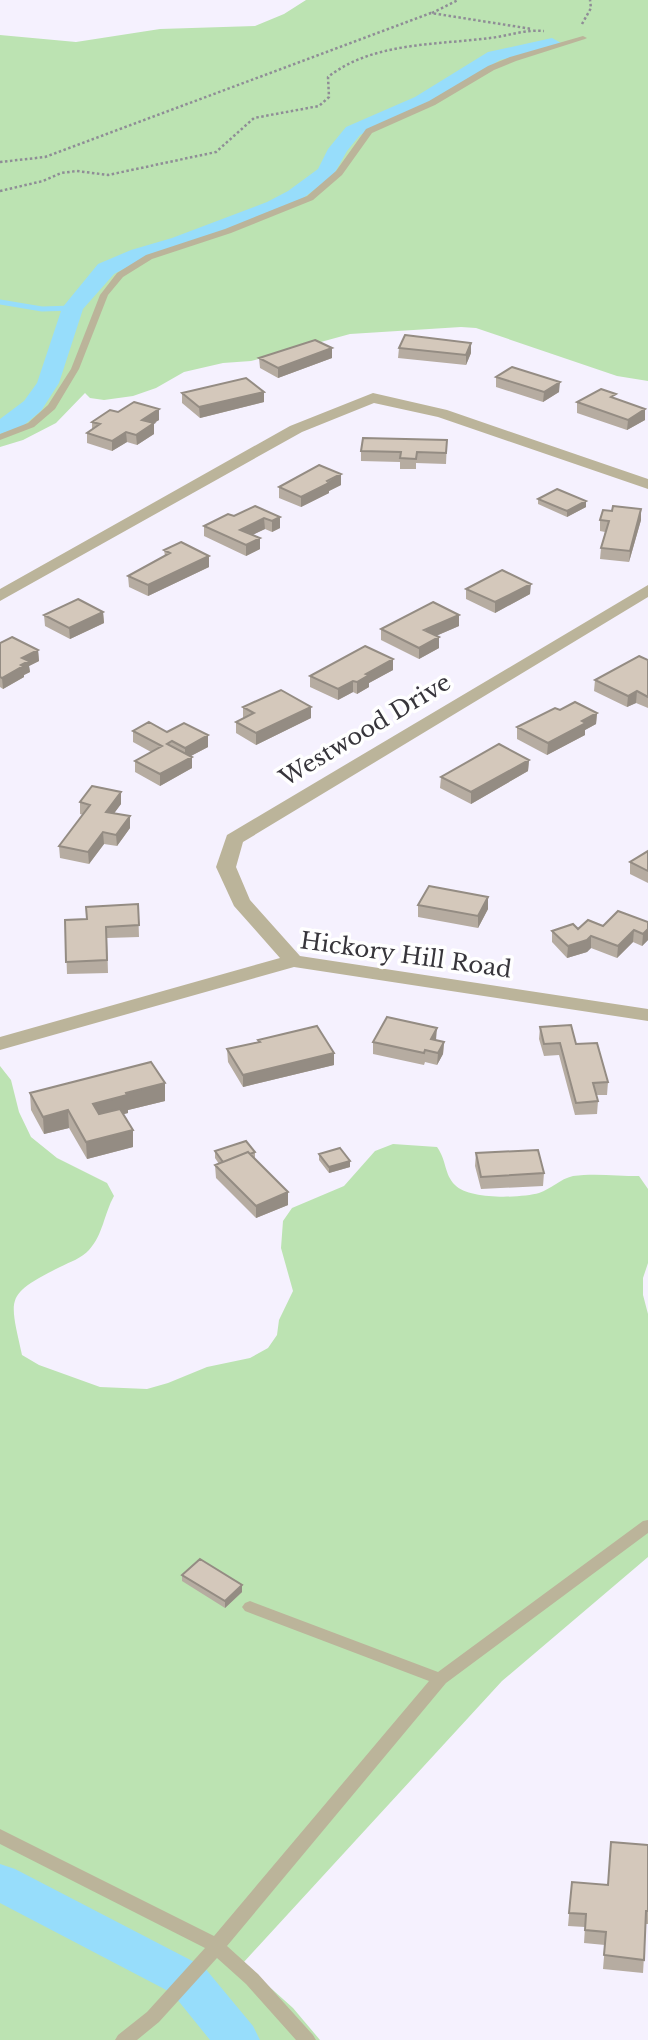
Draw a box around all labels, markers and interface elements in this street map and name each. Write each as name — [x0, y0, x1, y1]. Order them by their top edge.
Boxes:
street label: Westwood Drive — [273, 668, 456, 793]
street label: Hickory Hill Road — [298, 926, 514, 984]

